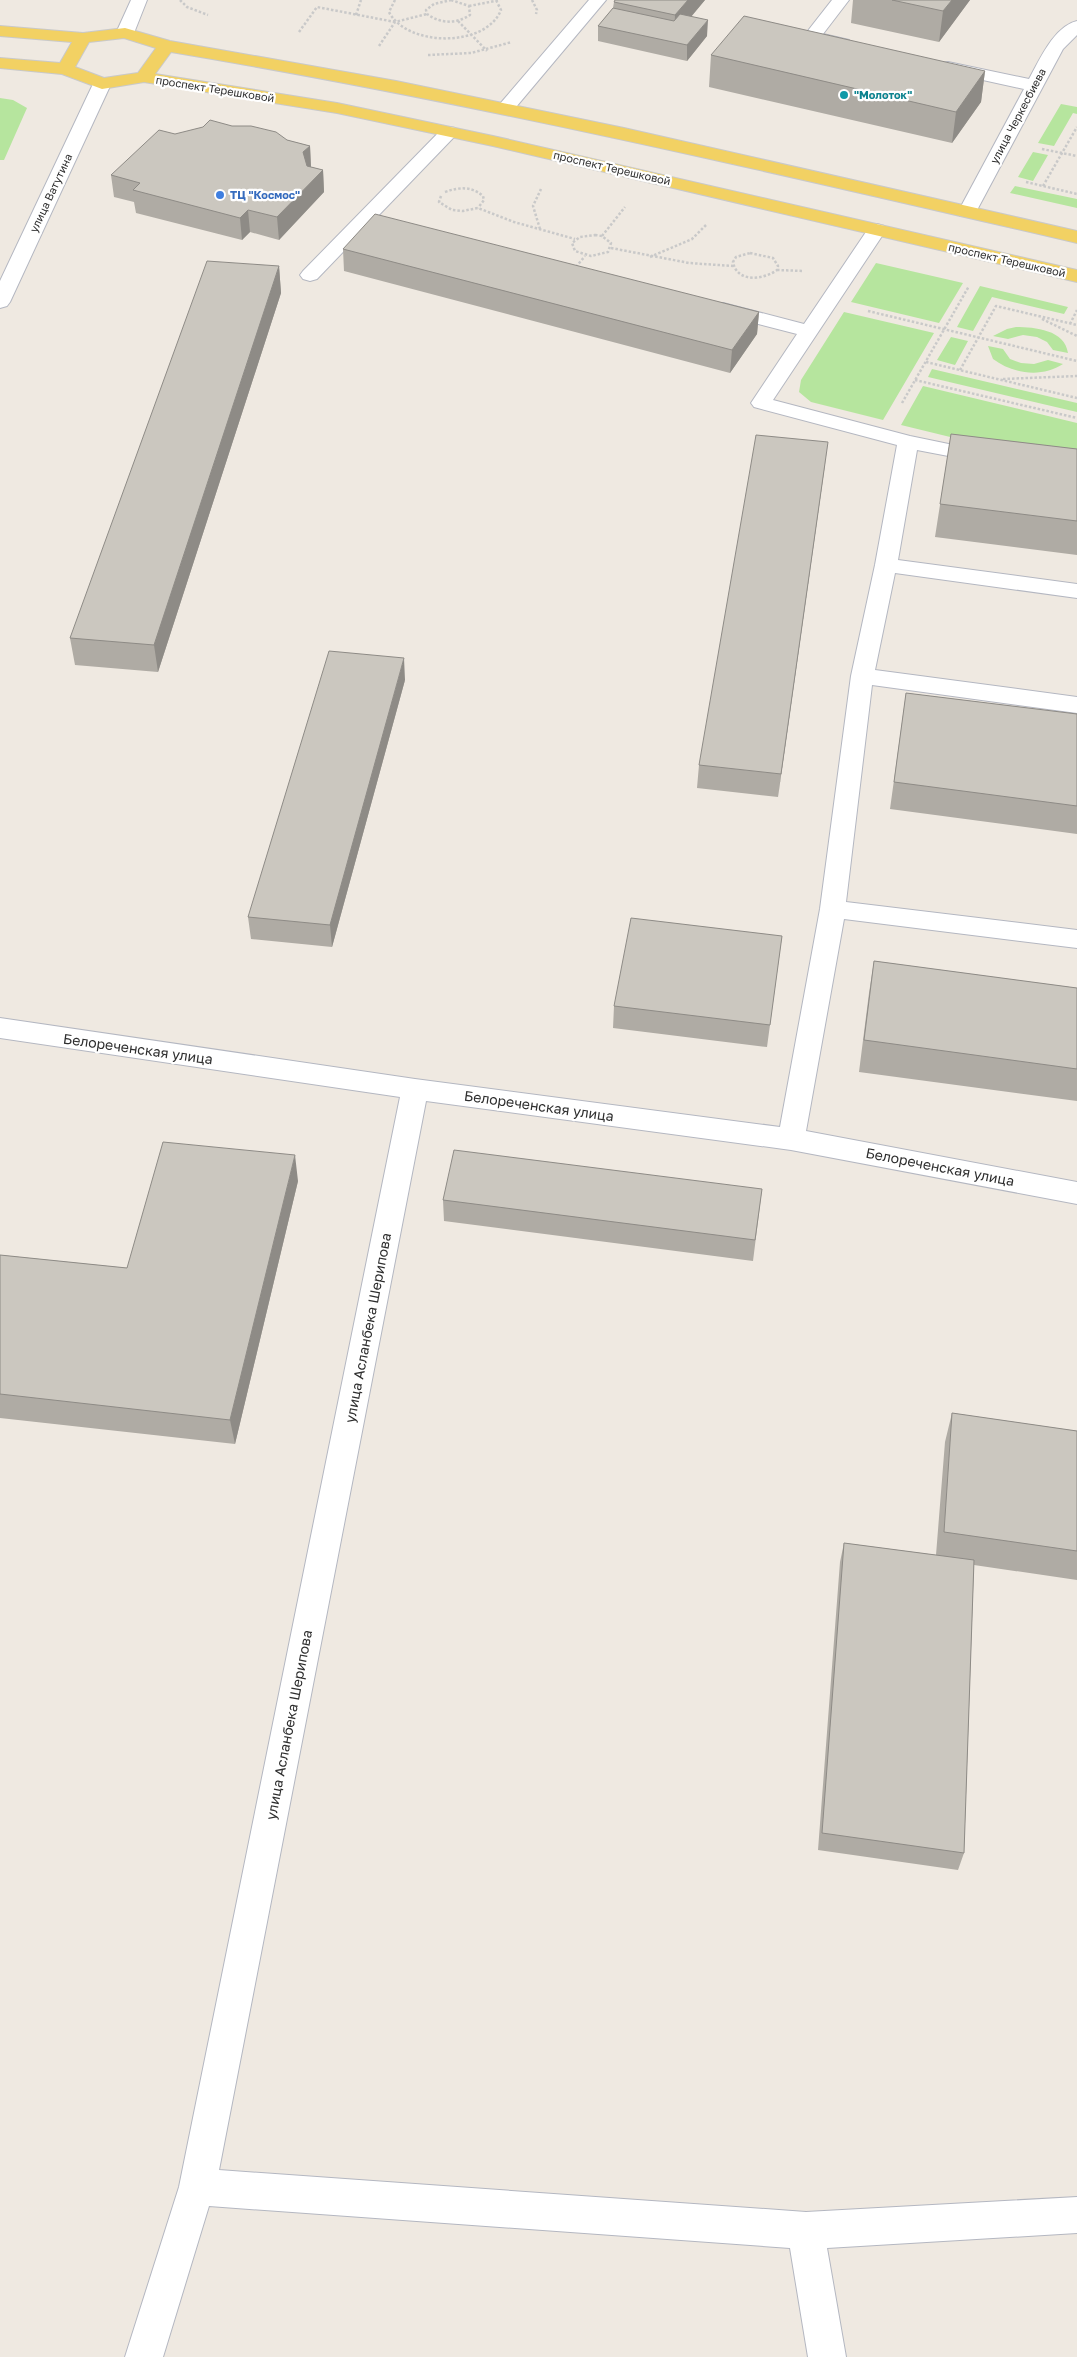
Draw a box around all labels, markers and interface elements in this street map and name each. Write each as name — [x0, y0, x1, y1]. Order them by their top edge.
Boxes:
street label: улица Черкесбиева — [987, 66, 1048, 166]
street label: проспект Терешковой — [155, 73, 275, 104]
place label: "Молоток" — [854, 88, 912, 101]
marker: "Молоток" — [838, 89, 850, 101]
street label: проспект Терешковой — [552, 148, 672, 187]
street label: улица Ватутина — [27, 151, 75, 234]
place label: ТЦ "Космос" — [230, 188, 300, 201]
marker: ТЦ "Космос" — [214, 189, 226, 201]
street label: проспект Терешковой — [947, 240, 1067, 279]
street label: Белореченская улица — [62, 1030, 214, 1067]
street label: Белореченская улица — [463, 1087, 615, 1124]
street label: Белореченская улица — [864, 1144, 1016, 1189]
street label: улица Асланбека Шерипова — [341, 1231, 394, 1424]
street label: улица Асланбека Шерипова — [262, 1628, 315, 1821]

